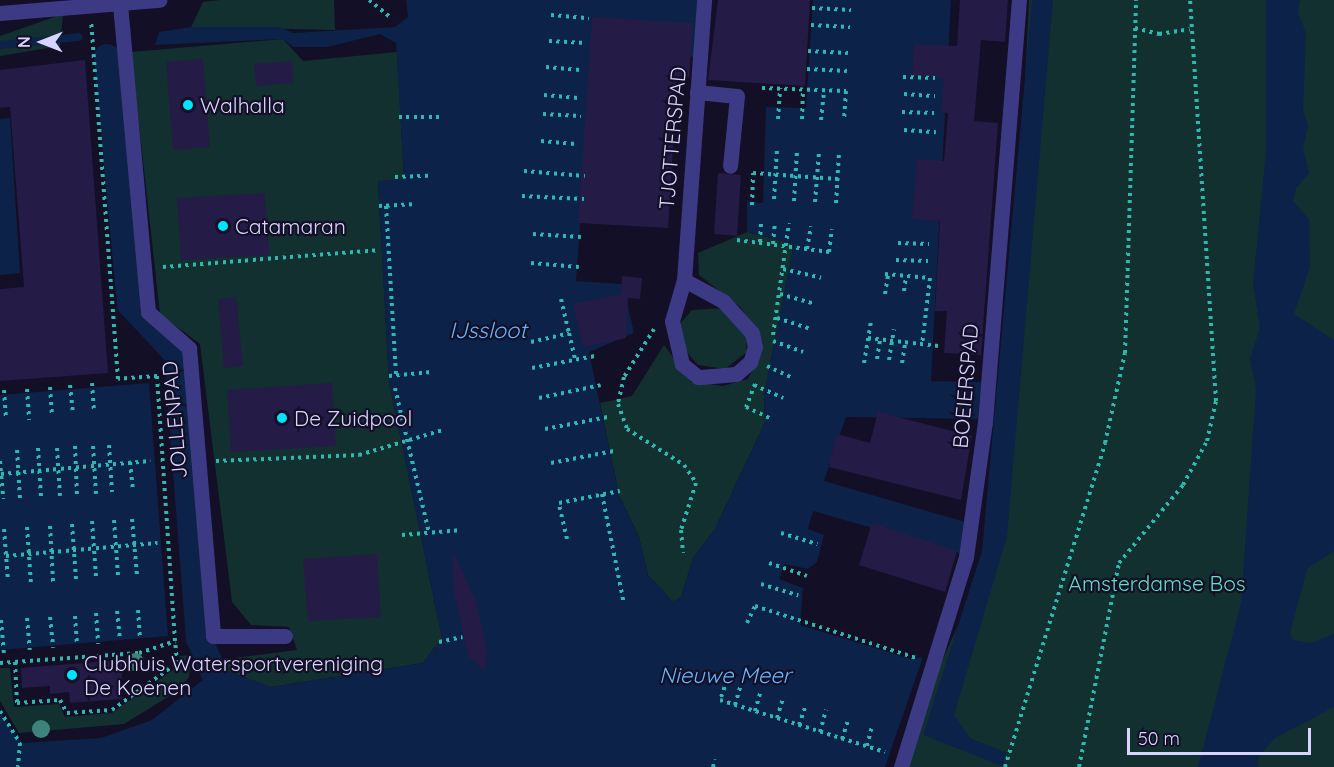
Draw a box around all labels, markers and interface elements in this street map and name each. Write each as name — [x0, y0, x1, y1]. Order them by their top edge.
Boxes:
north arrow — [12, 12, 72, 72]
text: N — [14, 36, 34, 48]
street label: TJOTTERSPAD — [653, 66, 691, 210]
place label: Walhalla — [200, 92, 285, 118]
marker: Walhalla — [181, 98, 195, 112]
place label: Catamaran — [235, 213, 346, 239]
marker: Catamaran — [216, 219, 230, 233]
water label: IJssloot — [449, 318, 527, 344]
street label: BOEIERSPAD — [947, 323, 983, 449]
street label: JOLLENPAD — [156, 360, 192, 480]
place label: De Zuidpool — [294, 405, 412, 431]
marker: De Zuidpool — [275, 411, 289, 425]
park label: Amsterdamse Bos — [1068, 570, 1246, 596]
place label: Clubhuis Watersportvereniging De Koenen — [84, 650, 383, 700]
water label: Nieuwe Meer — [659, 663, 791, 689]
marker: Clubhuis Watersportvereniging De Koenen — [65, 668, 79, 682]
scale bar — [1130, 716, 1314, 754]
text: 50 m — [1138, 727, 1180, 750]

